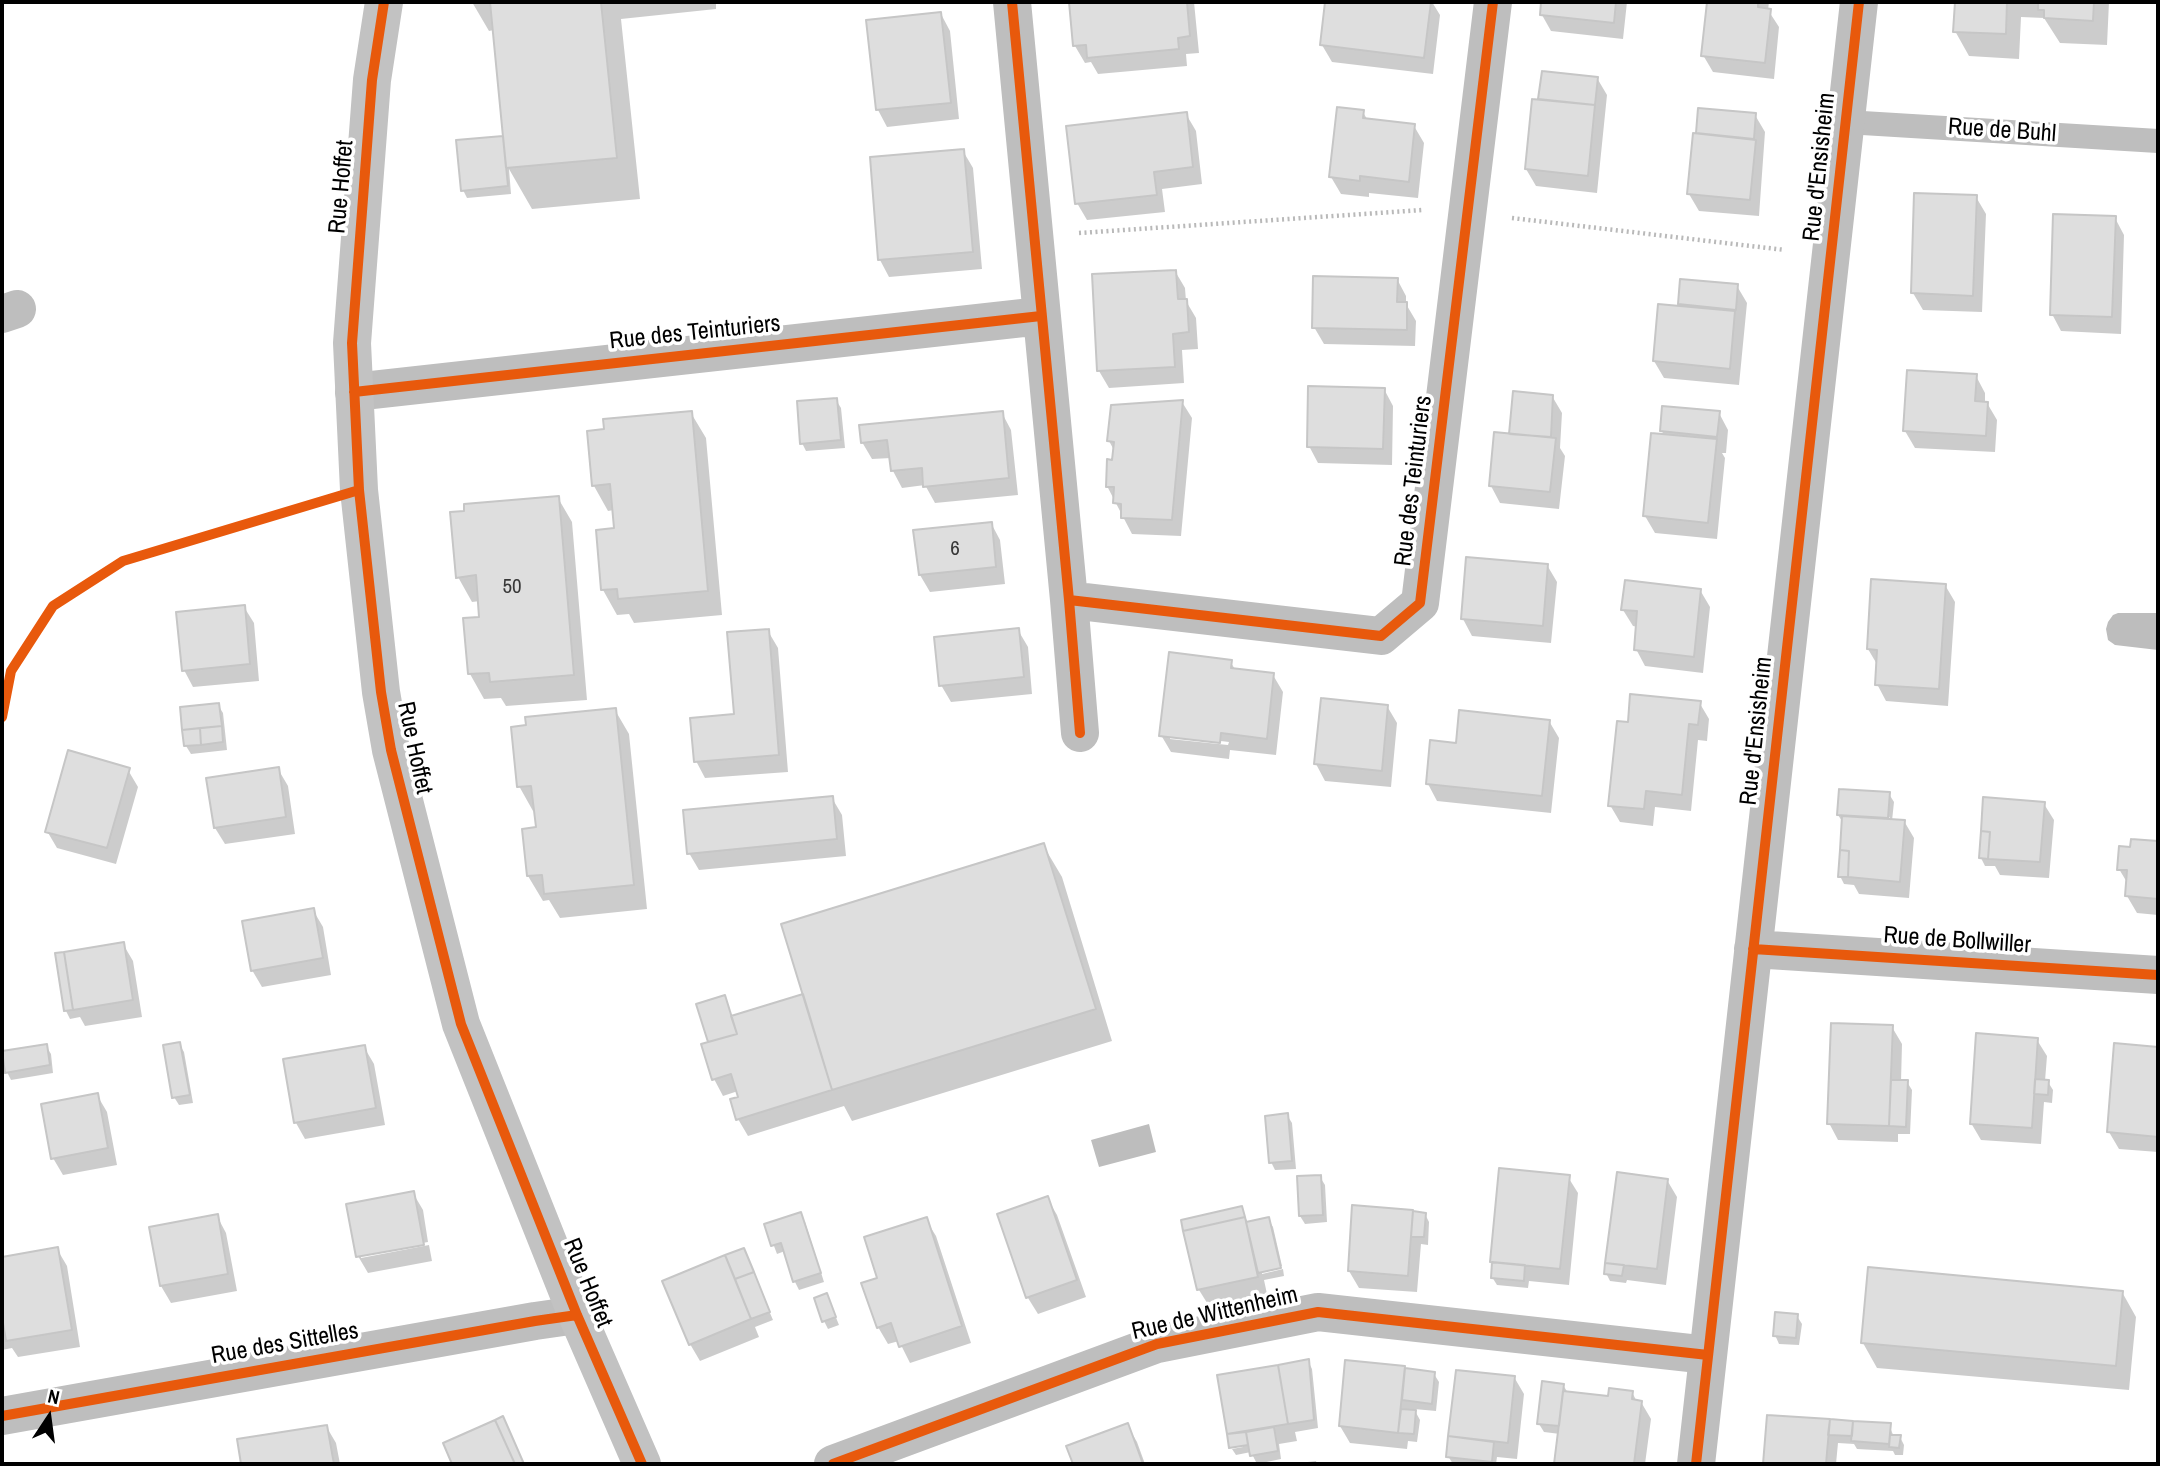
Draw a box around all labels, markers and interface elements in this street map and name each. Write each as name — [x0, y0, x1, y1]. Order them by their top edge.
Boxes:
street label: Rue d'Ensisheim — [1798, 91, 1842, 243]
street label: Rue de Buhl — [1947, 113, 2057, 149]
street label: Rue Hoffet — [324, 139, 360, 235]
street label: Rue des Teinturiers — [608, 310, 782, 356]
street label: Rue des Teinturiers — [1389, 394, 1439, 568]
house number: 6 — [950, 536, 960, 562]
house number: 50 — [502, 574, 522, 600]
street label: Rue d'Ensisheim — [1735, 655, 1779, 807]
street label: Rue Hoffet — [390, 699, 438, 797]
street label: Rue de Bollwiller — [1882, 921, 2032, 961]
street label: Rue Hoffet — [556, 1234, 618, 1332]
street label: Rue de Wittenheim — [1129, 1281, 1301, 1347]
street label: Rue des Sittelles — [209, 1317, 361, 1371]
north arrow — [14, 1382, 84, 1452]
text: N — [45, 1383, 62, 1410]

